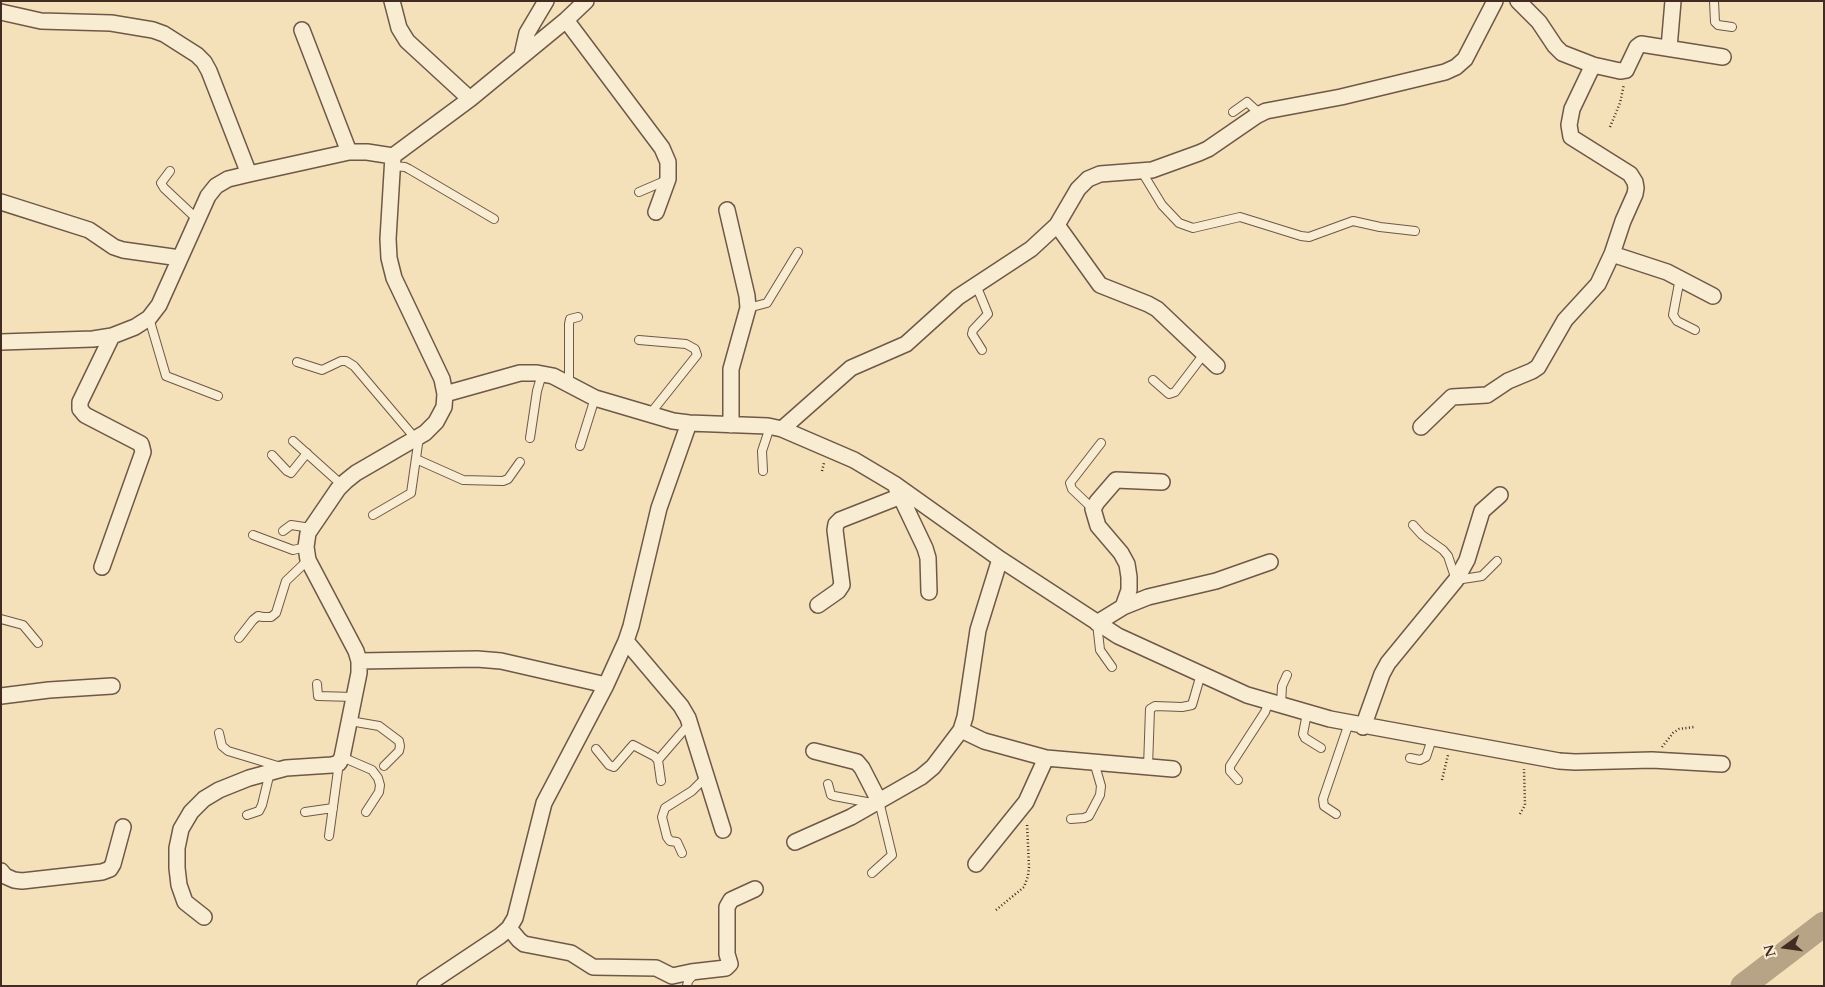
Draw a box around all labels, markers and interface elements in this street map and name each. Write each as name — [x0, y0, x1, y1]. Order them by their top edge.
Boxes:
north arrow — [1760, 922, 1810, 972]
text: N — [1759, 943, 1781, 959]

